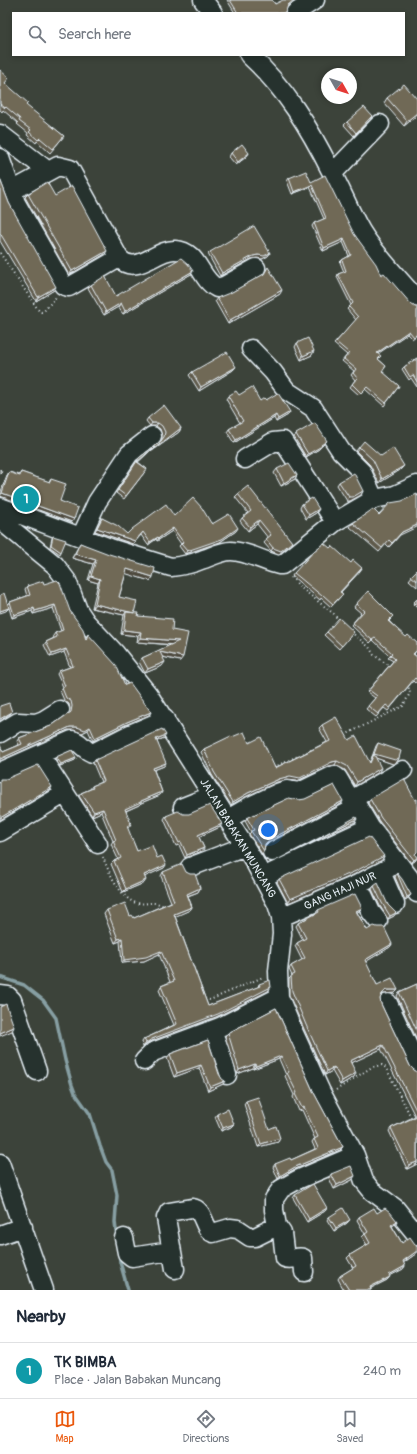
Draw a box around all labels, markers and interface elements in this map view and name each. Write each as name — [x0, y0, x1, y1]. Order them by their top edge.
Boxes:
search box — [12, 12, 405, 56]
icon: search — [26, 23, 48, 45]
text: Search here — [58, 25, 131, 44]
north arrow — [321, 68, 357, 104]
pin: 1 — [13, 484, 39, 514]
street label: JALAN BABAKAN MUNCANG — [197, 776, 279, 900]
your location — [258, 820, 278, 840]
street label: GANG HAJI NUR — [302, 869, 378, 913]
text: Nearby — [16, 1306, 65, 1327]
text: TK BIMBA — [54, 1353, 116, 1372]
text: 1 — [26, 1363, 32, 1379]
text: 240 m — [363, 1363, 401, 1379]
text: Place · Jalan Babakan Muncang — [54, 1372, 221, 1388]
tab: Map — [54, 1408, 76, 1445]
tab: Directions — [183, 1408, 229, 1445]
tab: Saved — [336, 1408, 363, 1445]

